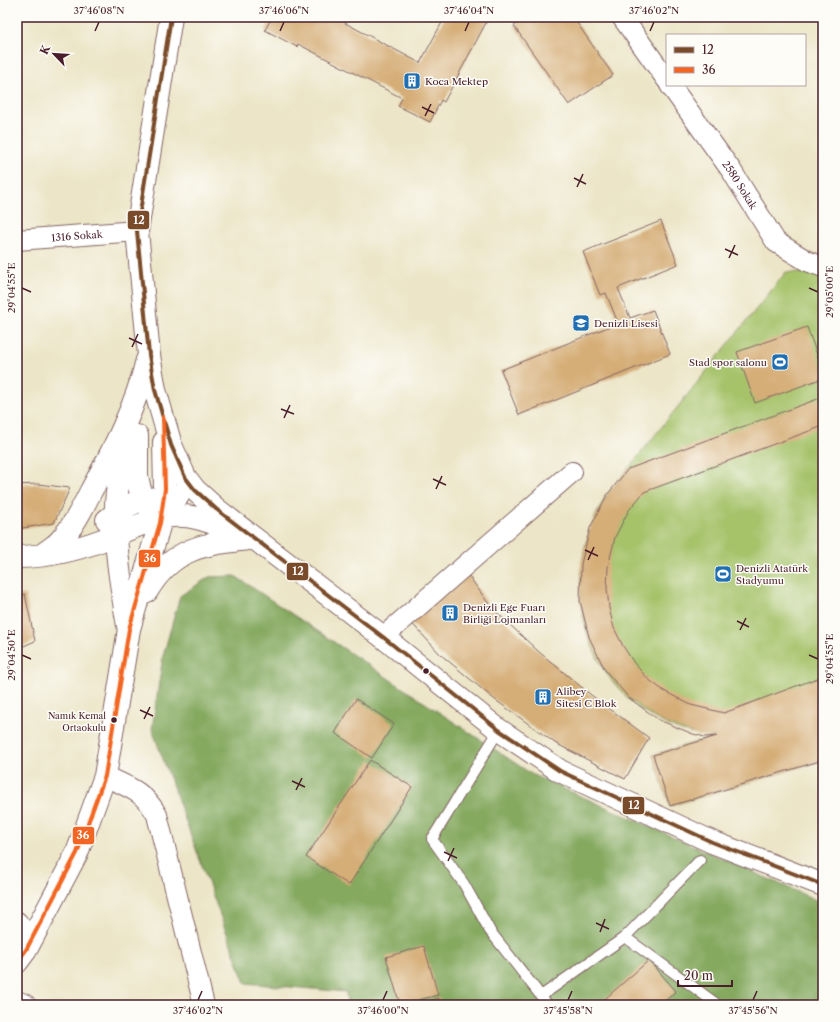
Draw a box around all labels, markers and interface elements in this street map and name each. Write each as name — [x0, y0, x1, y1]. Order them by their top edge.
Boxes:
text: 37°46'08"N — [74, 4, 124, 17]
text: 37°46'06"N — [259, 4, 309, 17]
text: 37°46'04"N — [444, 4, 494, 17]
text: 37°46'02"N — [629, 4, 679, 17]
north arrow — [34, 34, 74, 74]
legend — [666, 34, 806, 86]
text: K — [37, 42, 54, 57]
text: 12 — [702, 42, 714, 57]
text: 36 — [702, 62, 716, 77]
building icon: Koca Mektep — [402, 71, 422, 91]
place label: Koca Mektep — [425, 75, 488, 88]
street label: 2580 Sokak — [719, 158, 761, 213]
line badge: 12 — [127, 210, 150, 230]
text: 12 — [133, 213, 145, 227]
street label: 1316 Sokak — [51, 228, 104, 244]
text: 29°04'55"E — [5, 263, 18, 313]
text: 29°05'00"E — [823, 266, 836, 318]
school or university icon: Denizli Lisesi — [571, 313, 591, 333]
place label: Denizli Lisesi — [594, 317, 658, 330]
sports icon: Stad spor salonu — [770, 352, 790, 372]
place label: Stad spor salonu — [689, 356, 767, 369]
line badge: 36 — [138, 549, 161, 568]
text: 36 — [144, 551, 157, 565]
line badge: 12 — [286, 562, 309, 581]
place label: Denizli Atatürk Stadyumu — [736, 562, 809, 587]
text: 12 — [292, 564, 304, 578]
sports icon: Denizli Atatürk Stadyumu — [713, 564, 733, 584]
place label: Denizli Ege Fuarı Birliği Lojmanları — [463, 601, 546, 626]
building icon: Denizli Ege Fuarı Birliği Lojmanları — [440, 603, 460, 623]
text: 29°04'50"E — [5, 629, 18, 681]
text: 29°04'55"E — [823, 634, 836, 684]
unlabelled marker — [421, 666, 431, 676]
place label: Alibey Sitesi C Blok — [555, 685, 618, 710]
building icon: Alibey Sitesi C Blok — [533, 687, 553, 707]
place label: Namık Kemal Ortaokulu — [48, 710, 106, 733]
marker: Namık Kemal Ortaokulu — [109, 715, 119, 725]
line badge: 12 — [622, 796, 645, 815]
text: 12 — [628, 798, 640, 812]
line badge: 36 — [72, 826, 95, 845]
text: 36 — [77, 828, 90, 842]
scale bar — [678, 962, 732, 988]
text: 20 m — [684, 968, 713, 983]
text: 37°46'02"N — [173, 1004, 223, 1017]
text: 37°46'00"N — [357, 1004, 409, 1017]
text: 37°45'58"N — [543, 1004, 593, 1017]
text: 37°45'56"N — [728, 1004, 778, 1017]

